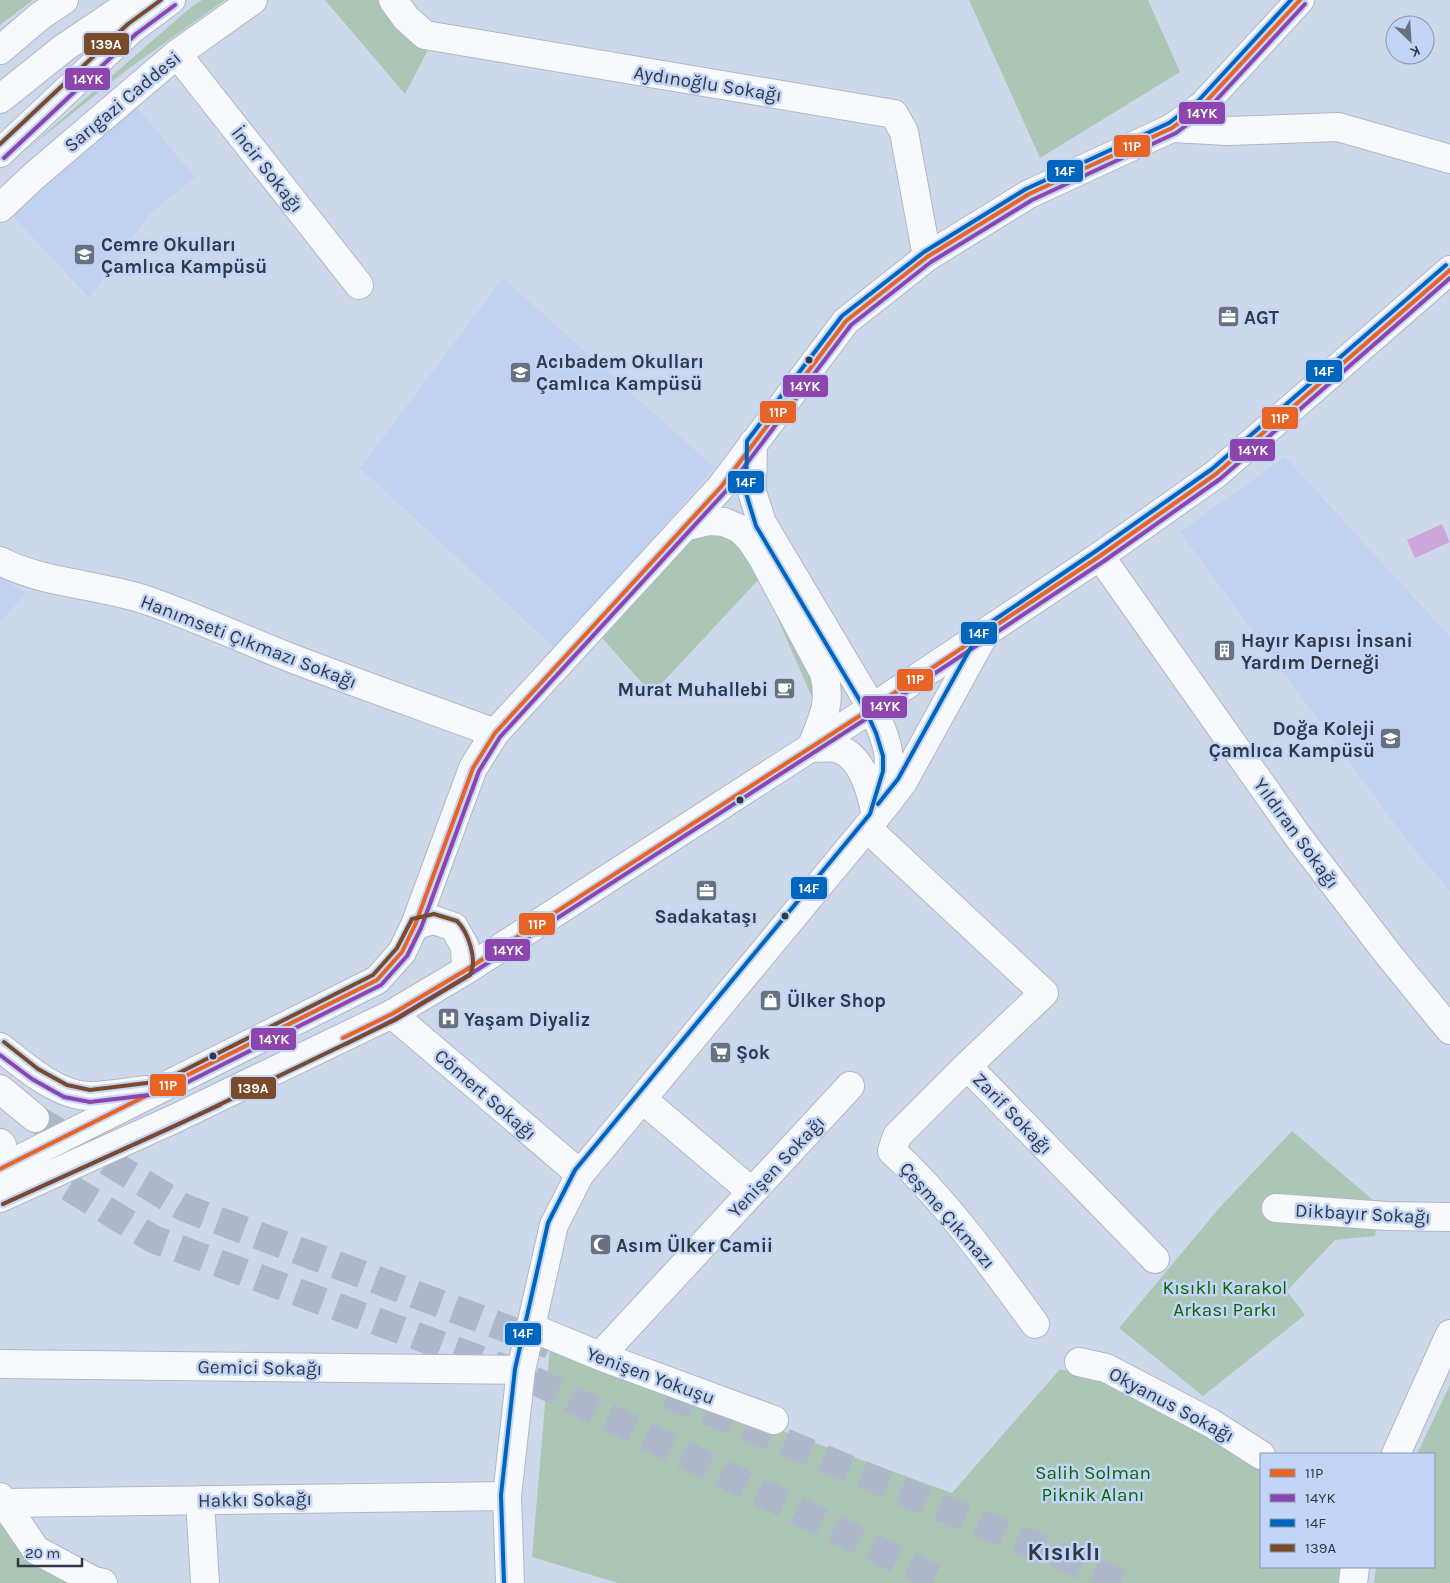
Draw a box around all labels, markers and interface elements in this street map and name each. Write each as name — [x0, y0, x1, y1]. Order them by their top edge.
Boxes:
north arrow — [1385, 15, 1435, 65]
line badge: 139A — [83, 32, 130, 56]
text: 139A — [91, 36, 122, 53]
text: K — [1407, 42, 1423, 61]
street label: Sarıgazi Caddesi — [60, 47, 185, 157]
street label: Aydınoğlu Sokağı — [632, 61, 783, 107]
line badge: 14YK — [64, 67, 111, 91]
text: 14YK — [73, 71, 104, 88]
line badge: 14YK — [1178, 101, 1226, 125]
text: 14YK — [1187, 105, 1218, 122]
street label: İncir Sokağı — [227, 122, 308, 217]
line badge: 11P — [1113, 134, 1151, 158]
text: 11P — [1123, 138, 1141, 155]
line badge: 14F — [1046, 159, 1084, 183]
text: 14F — [1055, 163, 1076, 180]
place label: Cemre Okulları Çamlıca Kampüsü — [101, 234, 267, 278]
school or university icon: Cemre Okulları Çamlıca Kampüsü — [73, 243, 97, 267]
office icon: AGT — [1216, 305, 1240, 329]
place label: AGT — [1244, 307, 1279, 329]
place label: Acıbadem Okulları Çamlıca Kampüsü — [536, 351, 704, 395]
unlabelled marker — [804, 355, 814, 365]
line badge: 14F — [1305, 359, 1343, 383]
school or university icon: Acıbadem Okulları Çamlıca Kampüsü — [508, 360, 532, 384]
text: 14F — [1314, 363, 1335, 380]
line badge: 14YK — [782, 374, 829, 398]
text: 14YK — [790, 378, 821, 395]
line badge: 11P — [759, 400, 797, 424]
text: 11P — [769, 404, 787, 421]
line badge: 11P — [1261, 406, 1299, 430]
text: 11P — [1271, 410, 1289, 427]
line badge: 14YK — [1229, 438, 1276, 462]
text: 14YK — [1238, 442, 1269, 459]
line badge: 14F — [727, 470, 765, 494]
text: 14F — [736, 474, 757, 491]
street label: Hanımseti Çıkmazı Sokağı — [137, 590, 360, 693]
line badge: 14F — [960, 621, 998, 645]
text: 14F — [969, 625, 990, 642]
place label: Hayır Kapısı İnsani Yardım Derneği — [1241, 629, 1413, 674]
building icon: Hayır Kapısı İnsani Yardım Derneği — [1213, 639, 1237, 663]
line badge: 11P — [896, 668, 934, 692]
text: 11P — [906, 671, 924, 688]
cafe icon: Murat Muhallebi — [772, 677, 796, 701]
place label: Murat Muhallebi — [618, 679, 768, 701]
line badge: 14YK — [861, 695, 908, 719]
text: 14YK — [870, 698, 901, 715]
place label: Doğa Koleji Çamlıca Kampüsü — [1209, 718, 1375, 762]
school or university icon: Doğa Koleji Çamlıca Kampüsü — [1379, 727, 1403, 751]
street label: Yıldıran Sokağı — [1249, 774, 1344, 893]
unlabelled marker — [735, 795, 745, 805]
line badge: 14F — [790, 876, 828, 900]
office icon: Sadakataşı — [694, 878, 718, 902]
text: 14F — [799, 880, 820, 897]
place label: Sadakataşı — [654, 906, 758, 928]
unlabelled marker — [780, 911, 790, 921]
line badge: 11P — [518, 912, 556, 936]
text: 11P — [528, 916, 546, 933]
line badge: 14YK — [484, 938, 531, 962]
text: 14YK — [493, 942, 524, 959]
shop icon: Ülker Shop — [759, 988, 783, 1012]
place label: Ülker Shop — [787, 989, 886, 1012]
hospital icon: Yaşam Diyaliz — [436, 1007, 460, 1031]
place label: Yaşam Diyaliz — [464, 1009, 590, 1031]
line badge: 14YK — [250, 1027, 297, 1051]
text: 14YK — [259, 1031, 290, 1048]
supermarket icon: Şok — [708, 1040, 732, 1064]
place label: Şok — [736, 1042, 770, 1064]
street label: Cömert Sokağı — [430, 1045, 541, 1145]
unlabelled marker — [208, 1051, 218, 1061]
street label: Zarif Sokağı — [968, 1068, 1057, 1159]
line badge: 11P — [149, 1073, 187, 1097]
line badge: 139A — [230, 1076, 277, 1100]
text: 11P — [159, 1077, 177, 1094]
text: 139A — [238, 1080, 269, 1097]
street label: Yenişen Sokağı — [724, 1111, 830, 1222]
street label: Çeşme Çıkmazı — [895, 1158, 1000, 1274]
street label: Dikbayır Sokağı — [1294, 1199, 1431, 1229]
mosque icon: Asım Ülker Camii — [588, 1233, 612, 1257]
place label: Asım Ülker Camii — [616, 1234, 773, 1257]
park label: Kısıklı Karakol Arkası Parkı — [1163, 1277, 1287, 1321]
line badge: 14F — [504, 1322, 542, 1346]
text: 14F — [513, 1325, 534, 1342]
street label: Yenişen Yokuşu — [583, 1343, 718, 1409]
street label: Gemici Sokağı — [197, 1356, 323, 1380]
street label: Okyanus Sokağı — [1105, 1363, 1238, 1447]
legend — [1260, 1453, 1435, 1568]
park label: Salih Solman Piknik Alanı — [1035, 1462, 1151, 1506]
text: 11P — [1305, 1464, 1323, 1482]
street label: Hakkı Sokağı — [198, 1488, 312, 1512]
text: 14YK — [1305, 1489, 1336, 1507]
text: 14F — [1305, 1514, 1326, 1532]
scale bar — [18, 1536, 81, 1568]
district label: Kısıklı — [1027, 1538, 1101, 1566]
text: 139A — [1305, 1539, 1337, 1557]
text: 20 m — [25, 1544, 60, 1562]

